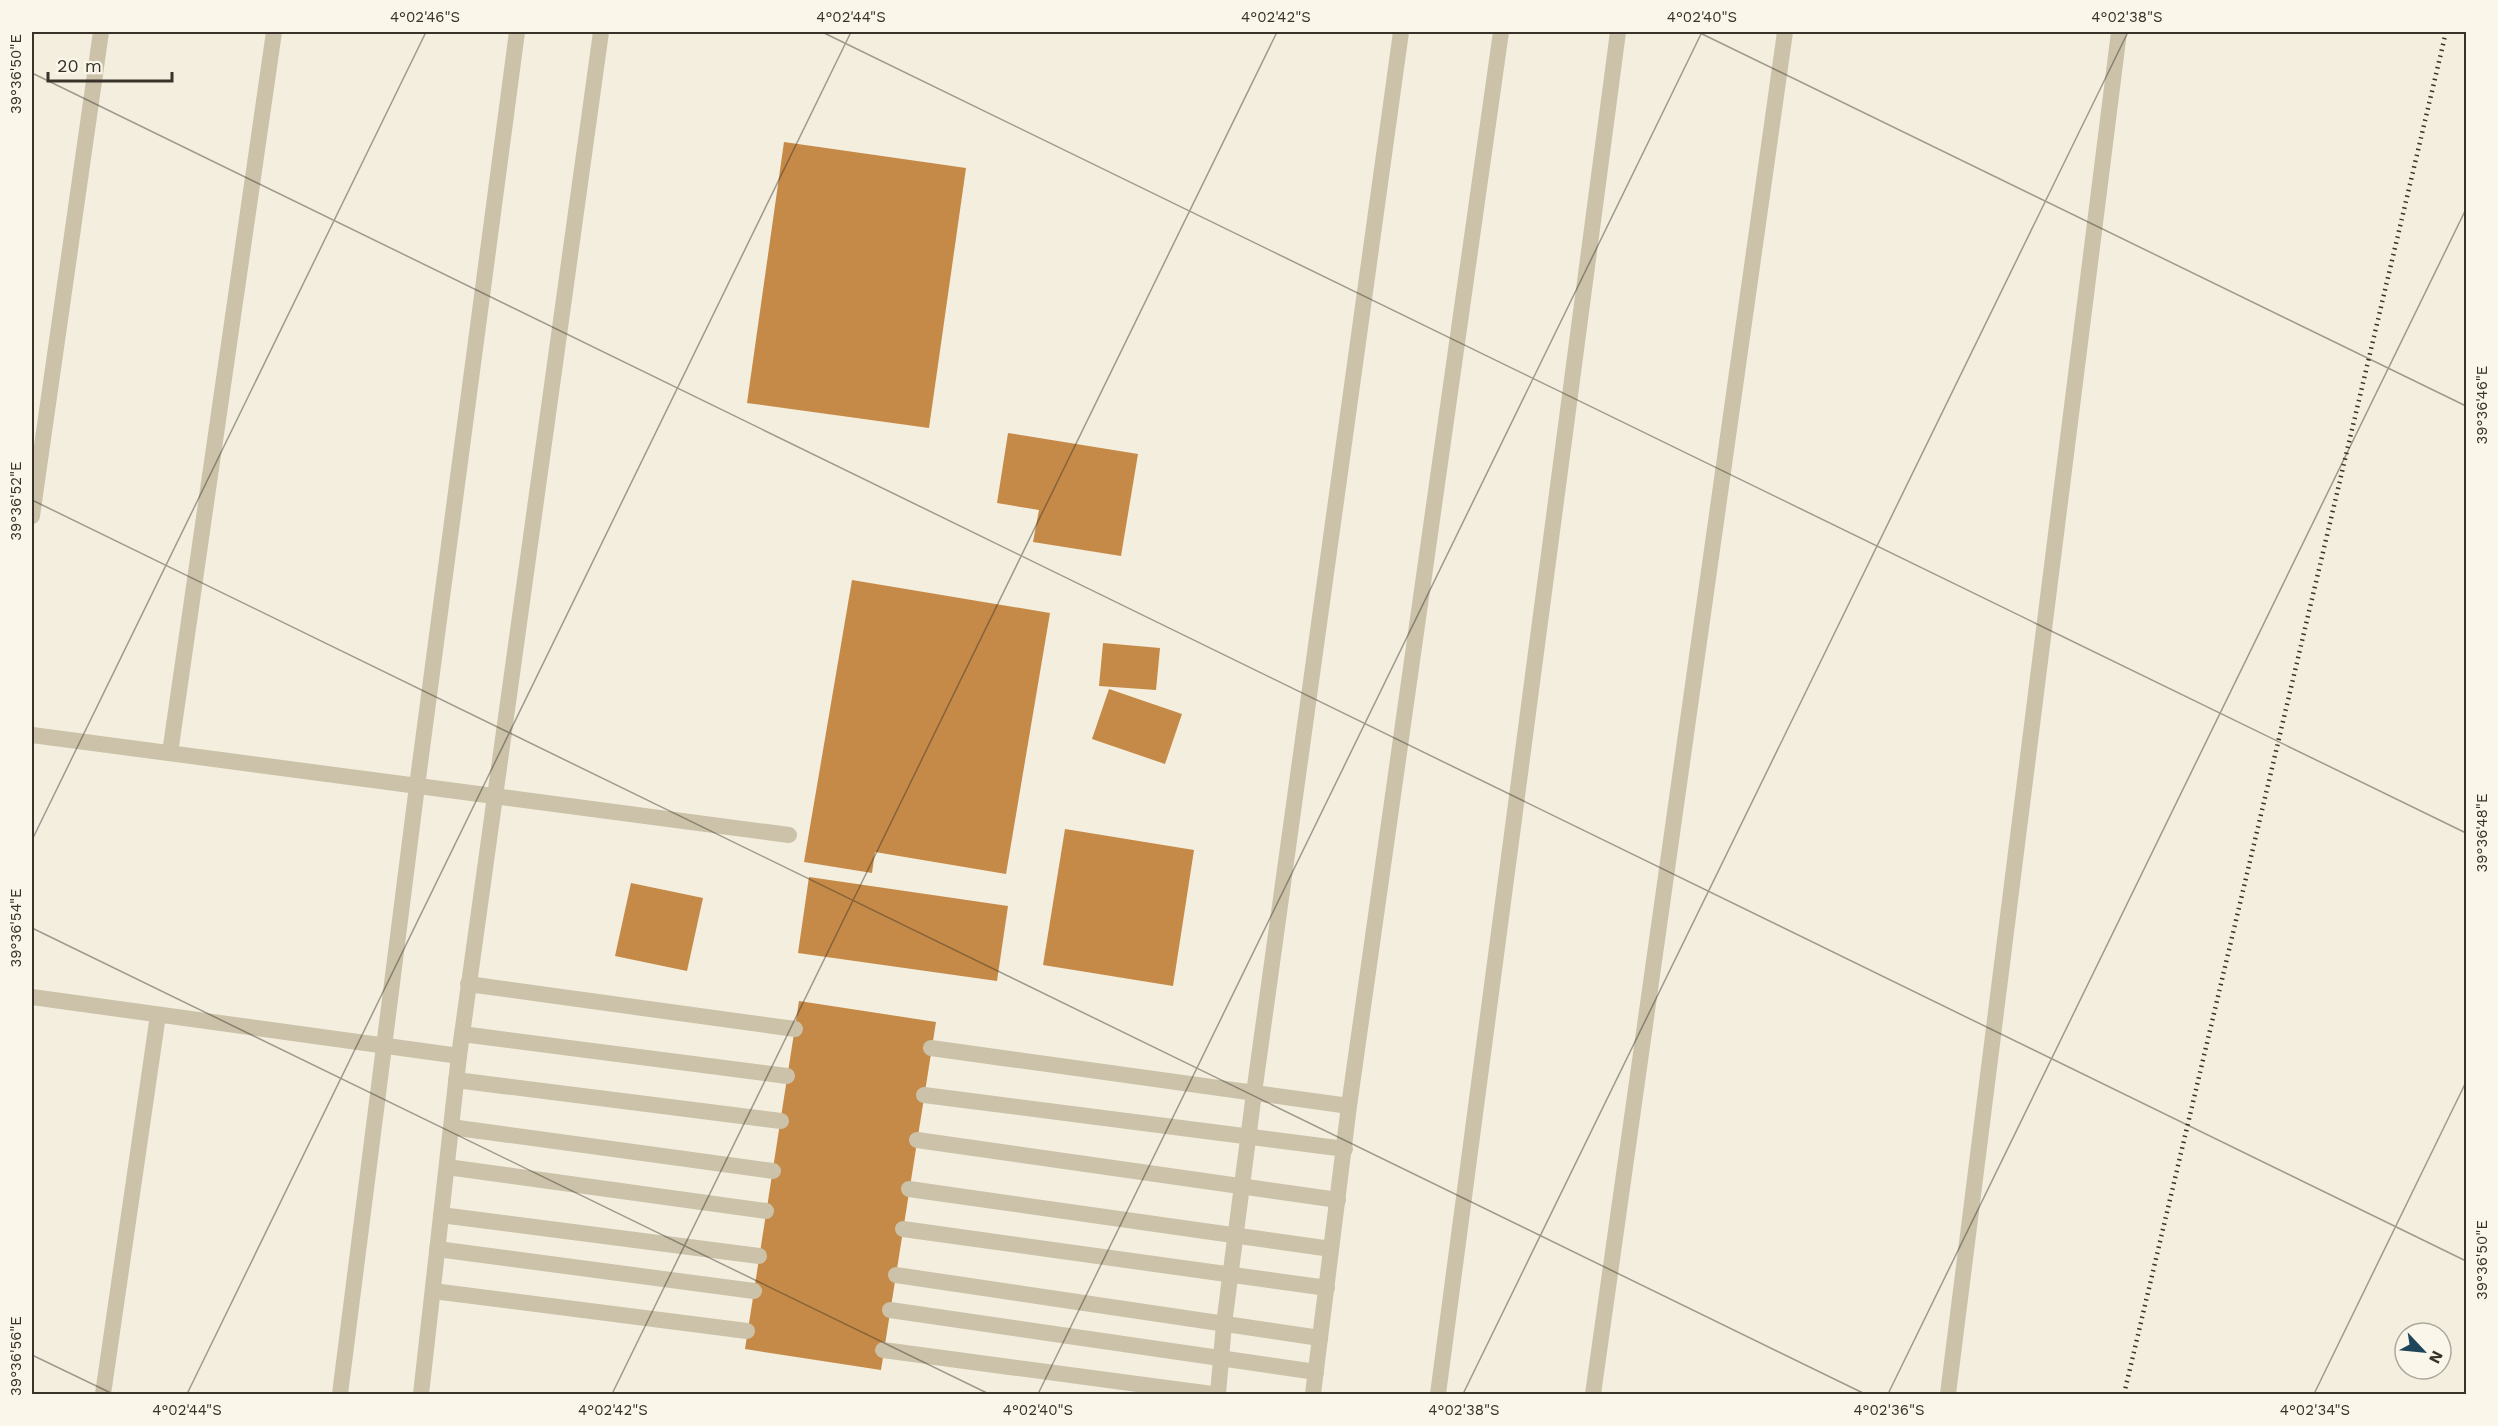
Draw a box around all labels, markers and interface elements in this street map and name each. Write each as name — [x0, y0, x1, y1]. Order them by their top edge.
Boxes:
text: 4°02'46"S — [390, 8, 460, 26]
text: 4°02'44"S — [816, 8, 886, 26]
text: 4°02'42"S — [1241, 8, 1311, 26]
text: 4°02'40"S — [1667, 8, 1737, 26]
text: 4°02'38"S — [2091, 8, 2163, 26]
text: 39°36'50"E — [7, 34, 25, 114]
scale bar — [48, 45, 172, 83]
text: 20 m — [57, 55, 102, 76]
text: 39°36'46"E — [2473, 366, 2491, 444]
text: 39°36'52"E — [7, 461, 25, 541]
text: 39°36'48"E — [2473, 794, 2491, 872]
text: 39°36'54"E — [7, 888, 25, 968]
text: 39°36'50"E — [2473, 1220, 2491, 1300]
text: 39°36'56"E — [7, 1316, 25, 1396]
north arrow — [2393, 1321, 2453, 1381]
text: N — [2425, 1348, 2447, 1367]
text: 4°02'44"S — [152, 1401, 222, 1419]
text: 4°02'42"S — [578, 1401, 648, 1419]
text: 4°02'40"S — [1003, 1401, 1073, 1419]
text: 4°02'38"S — [1428, 1401, 1500, 1419]
text: 4°02'36"S — [1853, 1401, 1925, 1419]
text: 4°02'34"S — [2280, 1401, 2350, 1419]

